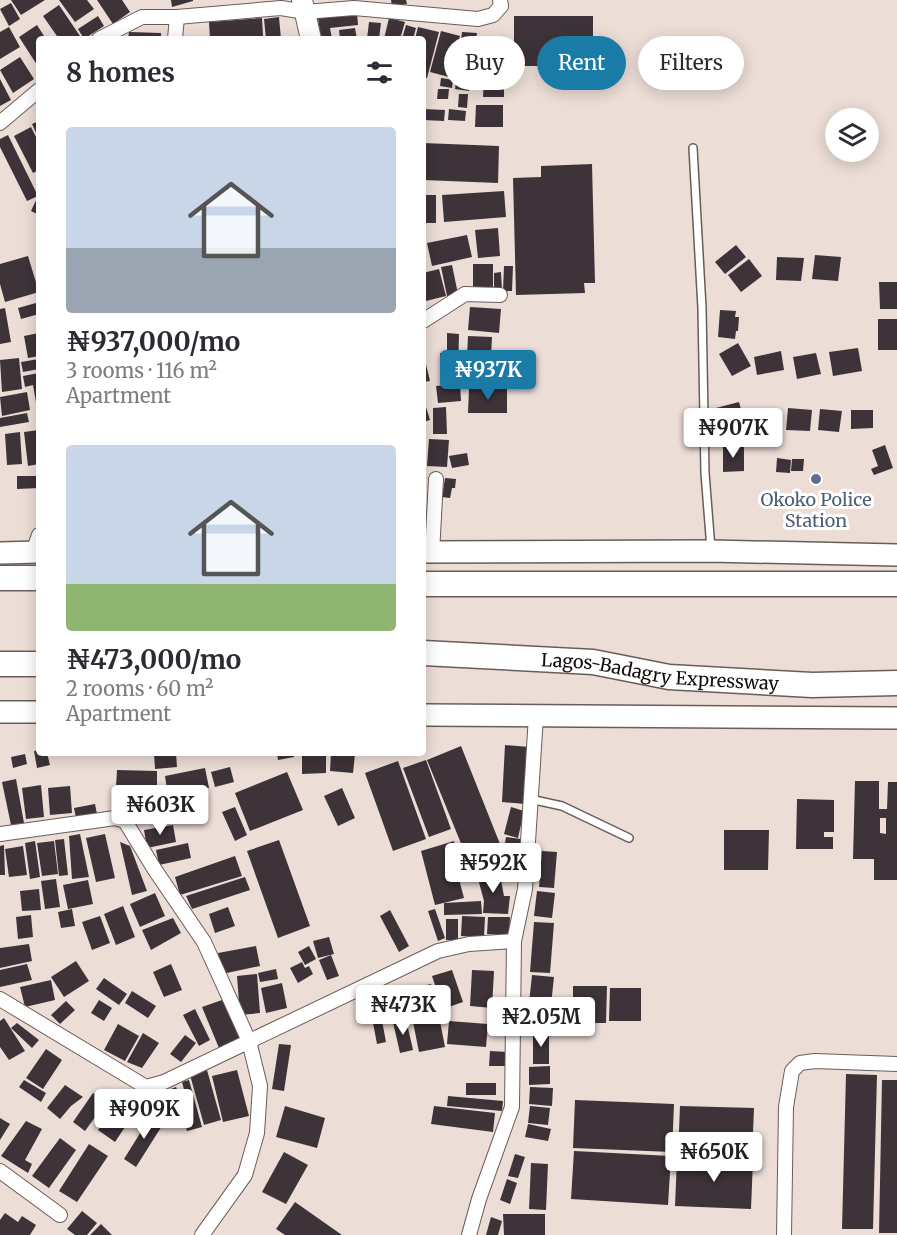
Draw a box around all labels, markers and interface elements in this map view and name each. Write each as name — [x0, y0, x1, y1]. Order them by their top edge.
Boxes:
chip: Buy — [444, 36, 525, 90]
chip: Rent — [537, 36, 626, 90]
chip: Filters — [638, 36, 744, 90]
text: 8 homes — [66, 56, 175, 89]
icon: filters — [363, 56, 396, 89]
map controls — [825, 108, 879, 162]
button: layers — [825, 108, 879, 162]
icon: home — [177, 166, 285, 274]
text: ₦937,000/mo — [66, 325, 240, 358]
pin: ₦937K — [446, 350, 530, 401]
text: ₦937K — [454, 357, 522, 382]
text: 3 rooms · 116 m² — [66, 358, 217, 383]
text: Apartment — [66, 383, 171, 408]
pin: ₦907K — [691, 408, 775, 459]
text: ₦907K — [698, 415, 768, 440]
marker: Okoko Police Station — [809, 472, 823, 486]
icon: home — [177, 484, 285, 592]
place label: Okoko Police Station — [760, 488, 872, 532]
text: ₦473,000/mo — [66, 643, 241, 676]
street label: Lagos-Badagry Expressway — [541, 648, 780, 695]
text: 2 rooms · 60 m² — [66, 676, 213, 701]
text: Apartment — [66, 701, 171, 726]
pin: ₦603K — [118, 785, 202, 836]
text: ₦603K — [125, 792, 195, 817]
pin: ₦592K — [451, 843, 535, 894]
text: ₦592K — [459, 850, 527, 875]
pin: ₦473K — [361, 985, 445, 1036]
text: ₦473K — [370, 992, 436, 1017]
pin: ₦2.05M — [492, 997, 590, 1048]
text: ₦2.05M — [501, 1004, 581, 1029]
pin: ₦909K — [102, 1089, 186, 1140]
text: ₦909K — [108, 1096, 180, 1121]
pin: ₦650K — [672, 1132, 756, 1183]
text: ₦650K — [679, 1139, 749, 1164]

